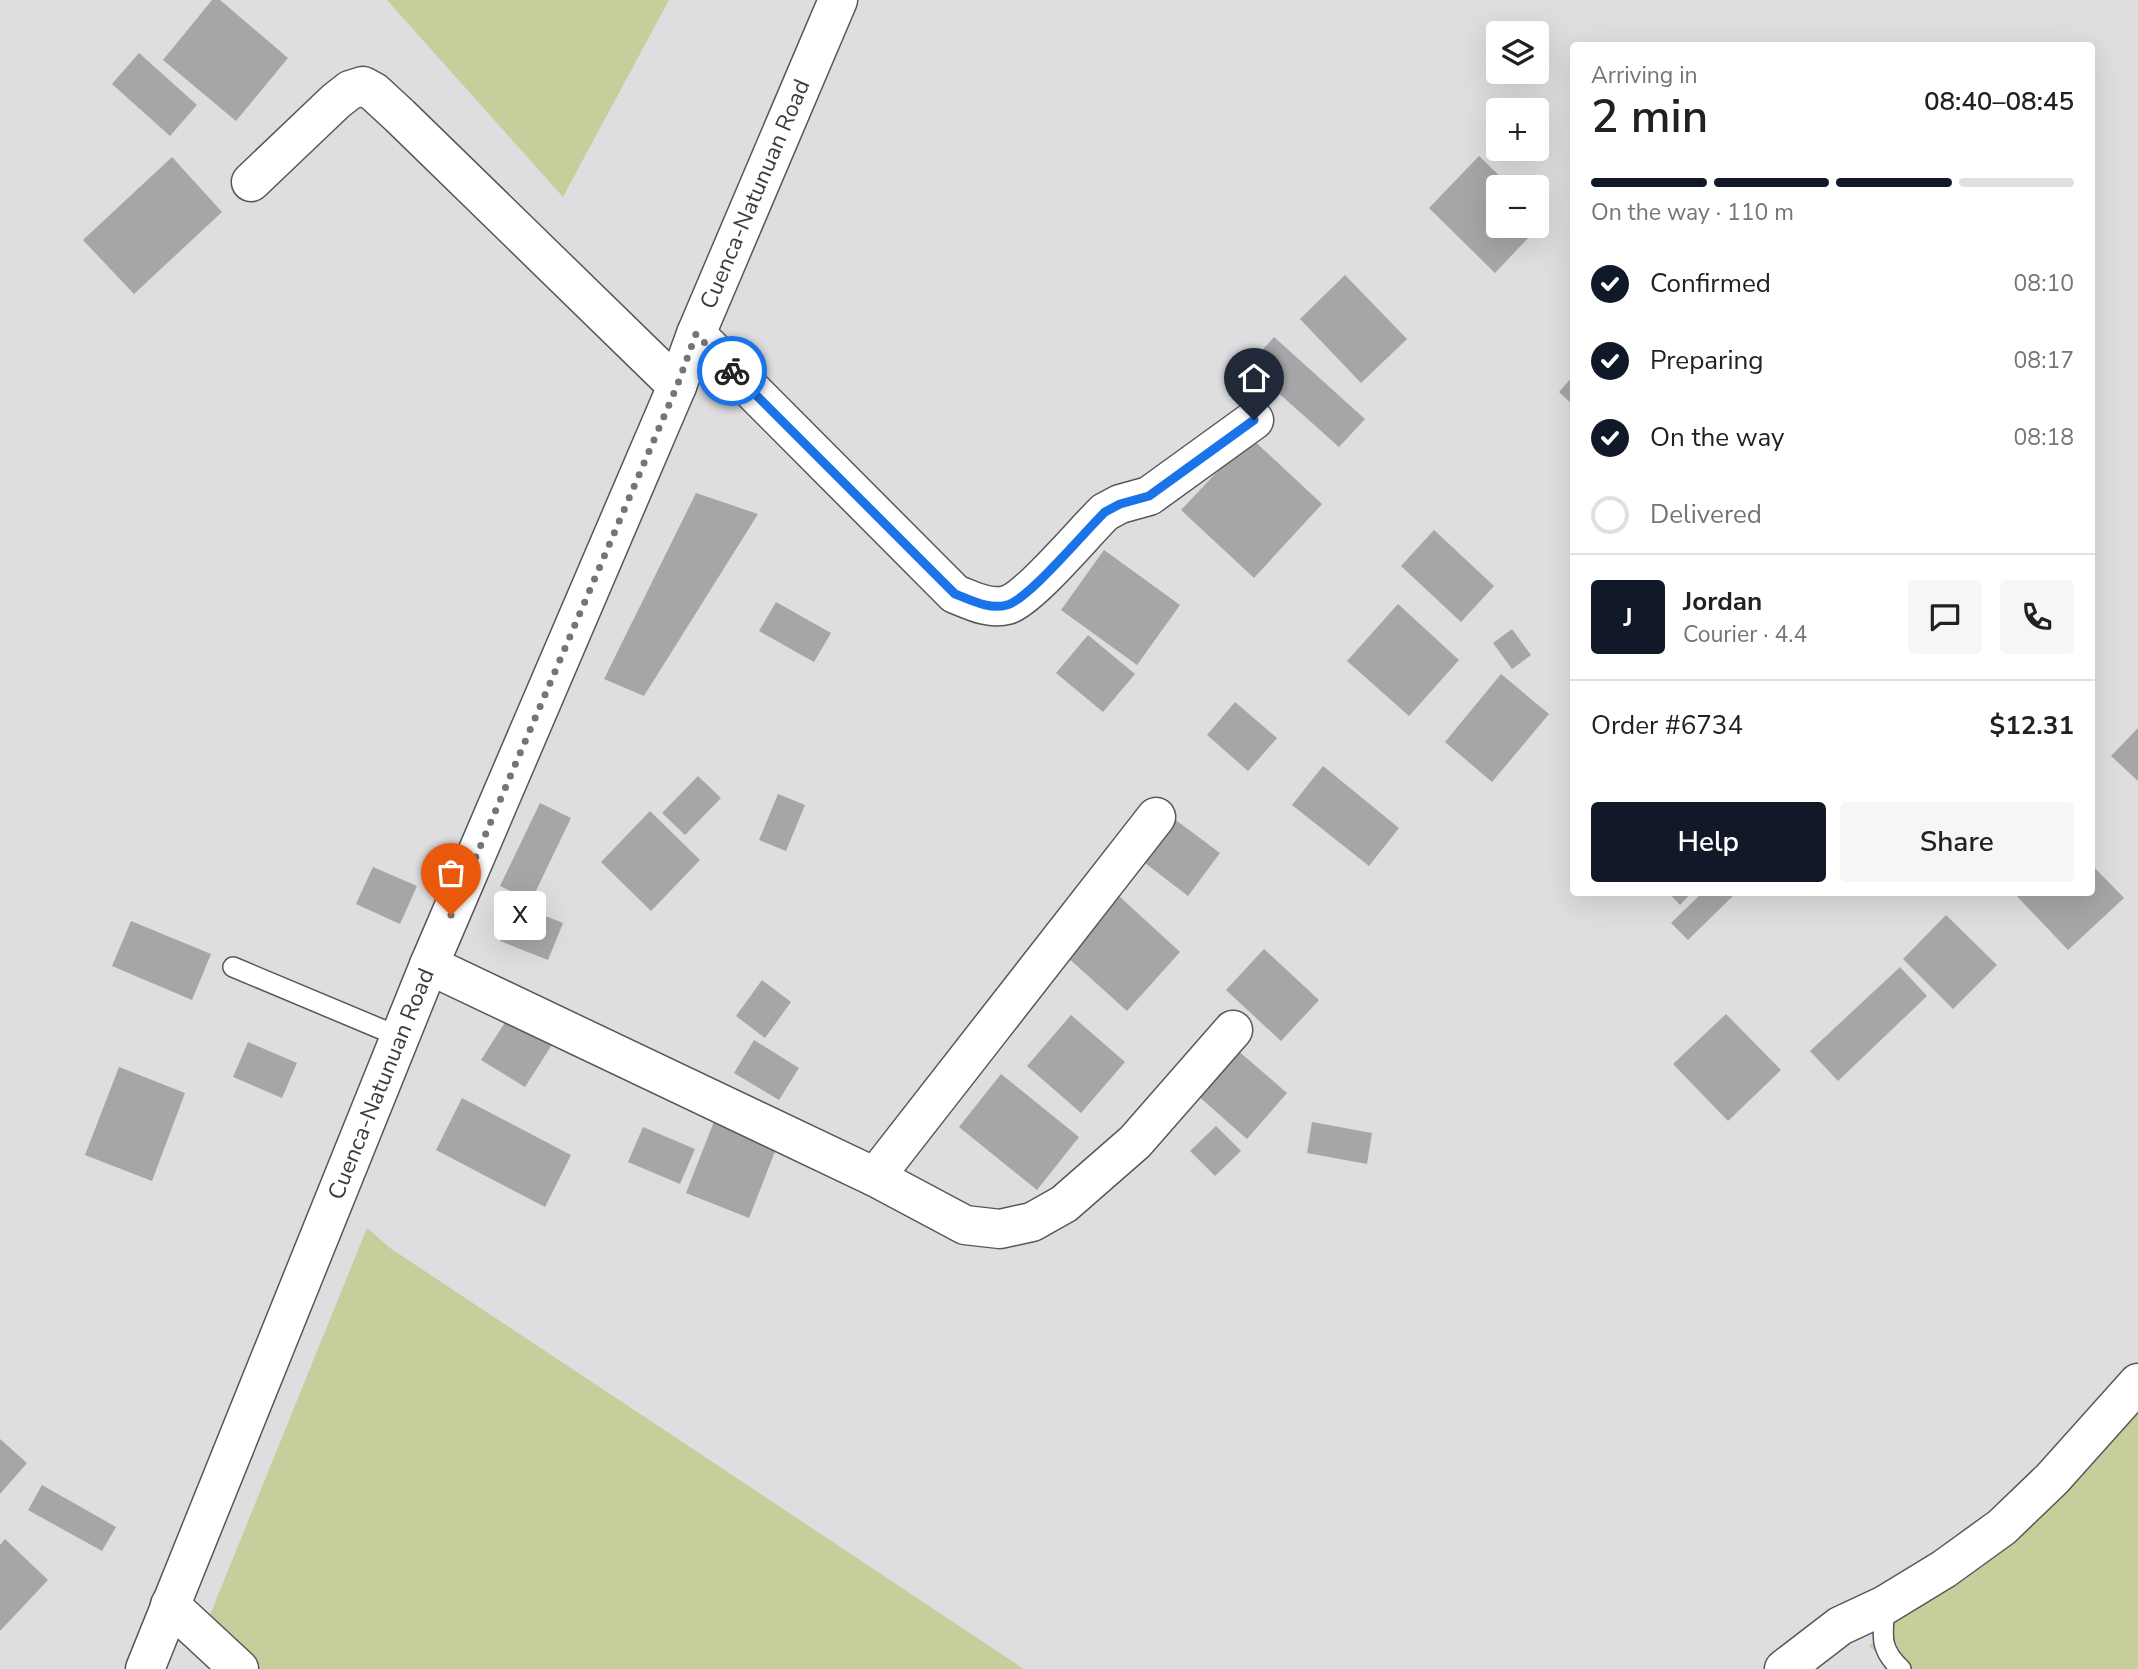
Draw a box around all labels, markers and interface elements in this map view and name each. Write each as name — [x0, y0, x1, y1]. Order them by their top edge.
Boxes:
map controls — [1486, 21, 1549, 238]
button: layers — [1486, 21, 1549, 84]
text: Arriving in — [1591, 60, 1698, 91]
street label: Cuenca-Natunuan Road — [693, 74, 817, 314]
text: 08:40–08:45 — [1924, 84, 2074, 119]
text: 2 min — [1591, 85, 1708, 148]
button: + — [1486, 98, 1549, 161]
button: − — [1486, 175, 1549, 238]
text: On the way · 110 m — [1591, 197, 1794, 228]
icon: check — [1591, 265, 1629, 303]
text: Confirmed — [1650, 266, 1771, 301]
text: 08:10 — [2014, 268, 2074, 299]
courier — [697, 336, 767, 406]
icon: check — [1591, 342, 1629, 380]
text: Preparing — [1650, 343, 1763, 378]
text: 08:17 — [2014, 345, 2074, 376]
pin — [1224, 348, 1284, 420]
icon: bike — [713, 352, 751, 390]
icon: home — [1235, 359, 1273, 397]
icon: check — [1591, 419, 1629, 457]
text: On the way — [1650, 420, 1784, 455]
text: 08:18 — [2014, 422, 2074, 453]
text: Delivered — [1650, 497, 1762, 532]
button: chat — [1908, 580, 1982, 654]
button: phone — [2000, 580, 2074, 654]
text: Jordan — [1683, 584, 1762, 619]
text: J — [1623, 600, 1633, 635]
text: Courier · 4.4 — [1683, 619, 1807, 650]
text: Order #6734 — [1591, 708, 1743, 743]
text: $12.31 — [1990, 708, 2074, 743]
button: Help — [1591, 802, 1826, 882]
button: Share — [1840, 802, 2074, 882]
pin — [421, 843, 481, 915]
icon: bag — [432, 854, 470, 892]
callout: X — [493, 890, 546, 940]
text: X — [512, 900, 528, 931]
street label: Cuenca-Natunuan Road — [320, 964, 442, 1204]

